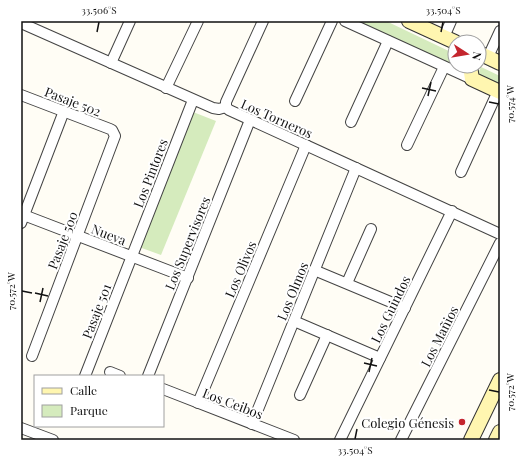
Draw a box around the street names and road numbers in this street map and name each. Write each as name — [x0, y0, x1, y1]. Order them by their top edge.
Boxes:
street label: Pasaje 502 — [42, 82, 104, 120]
street label: Los Torneros — [238, 95, 316, 141]
street label: Los Pintores — [129, 136, 171, 210]
street label: Los Supervisores — [161, 194, 214, 292]
street label: Pasaje 500 — [43, 209, 81, 271]
street label: Nueva — [89, 220, 129, 249]
street label: Los Olivos — [220, 238, 260, 300]
street label: Los Olmos — [273, 259, 311, 323]
street label: Los Guindos — [366, 272, 414, 345]
street label: Pasaje 501 — [78, 281, 114, 341]
street label: Los Mañios — [416, 303, 462, 369]
street label: Los Ceibos — [200, 384, 266, 422]

